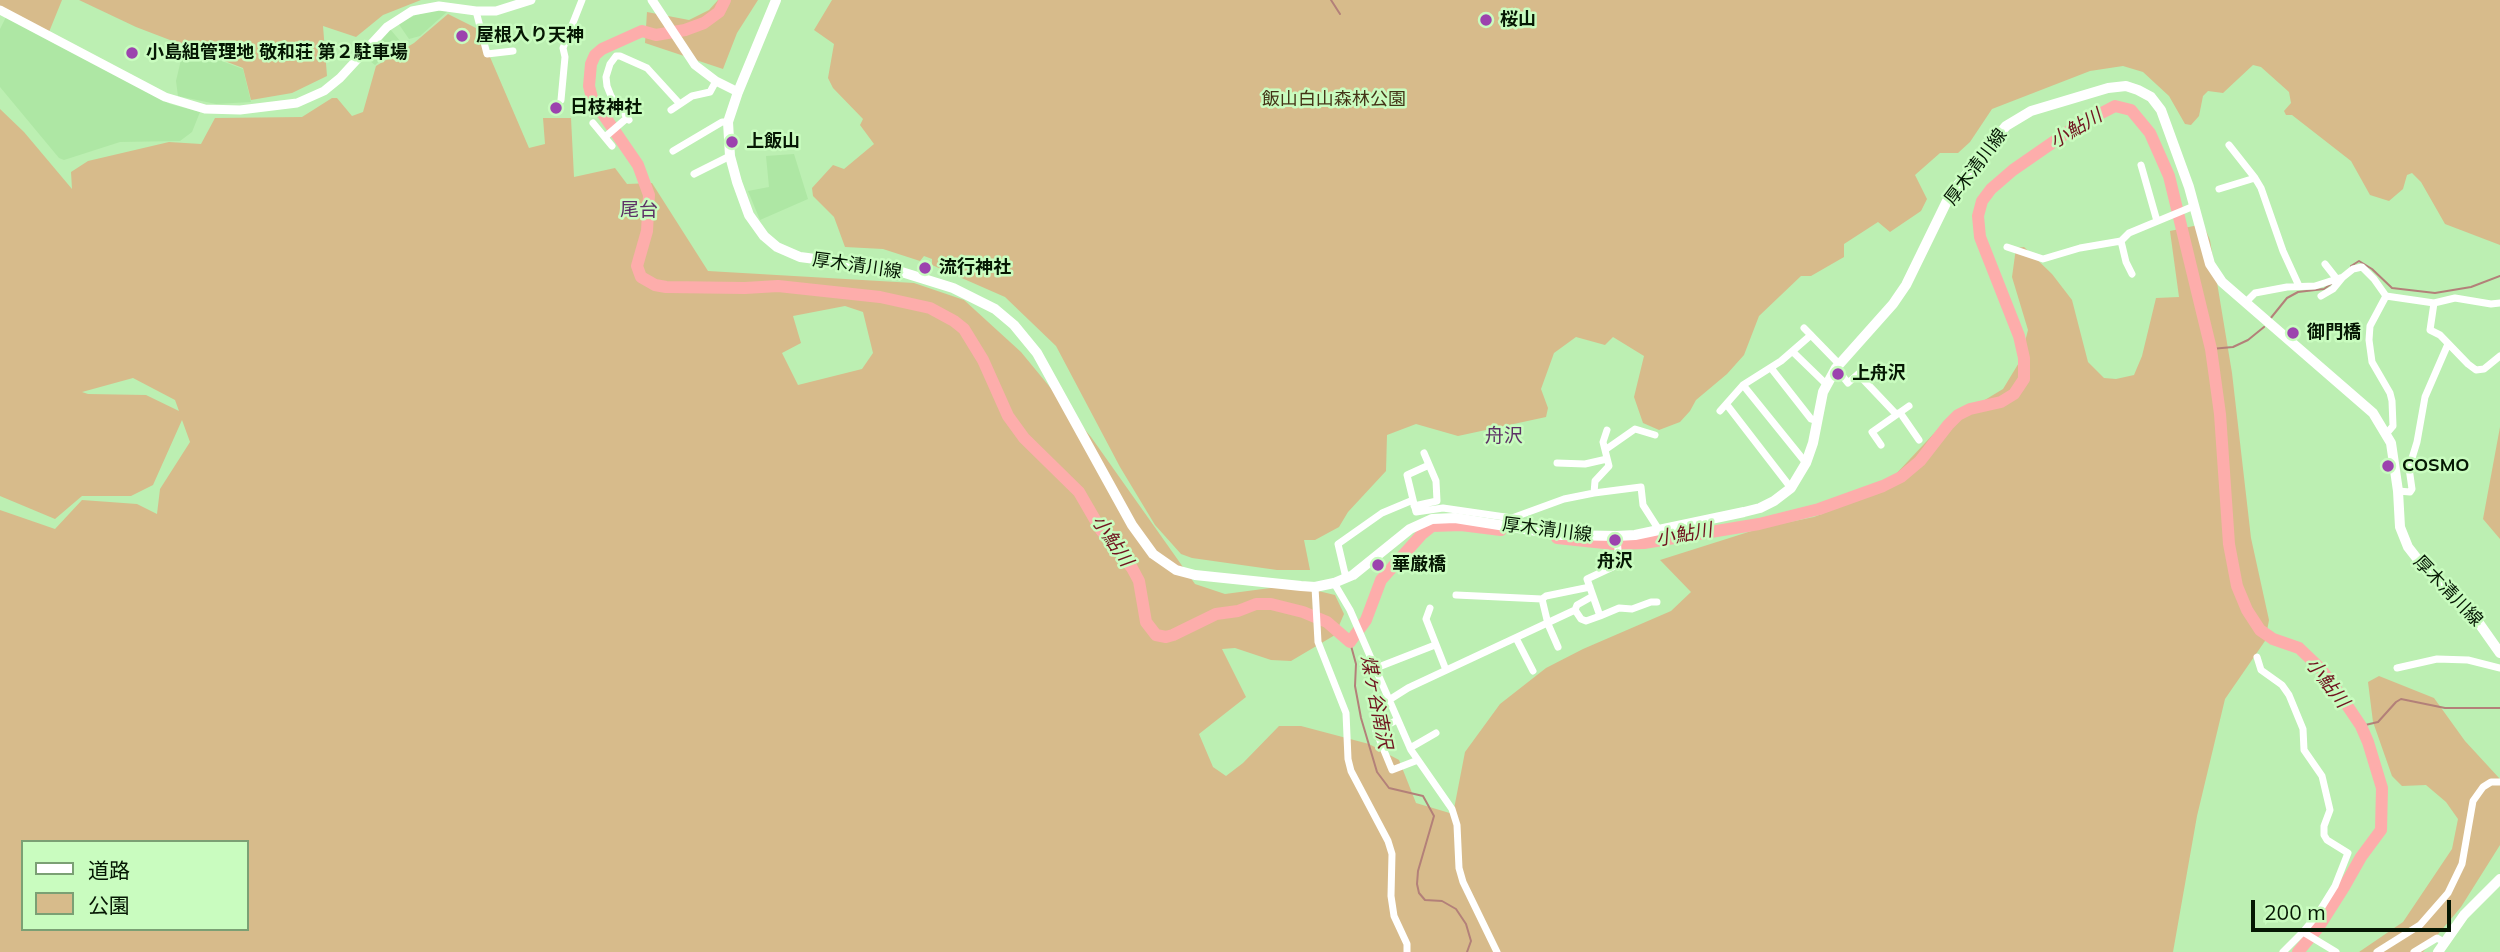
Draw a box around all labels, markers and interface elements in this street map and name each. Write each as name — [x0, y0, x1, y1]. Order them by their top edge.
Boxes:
place label: 桜山 — [1500, 9, 1536, 31]
marker: 桜山 — [1478, 12, 1494, 28]
place label: 屋根入り天神 — [476, 25, 584, 47]
marker: 屋根入り天神 — [454, 28, 470, 44]
place label: 小島組管理地 敬和荘 第２駐車場 — [146, 42, 408, 64]
marker: 小島組管理地 敬和荘 第２駐車場 — [124, 45, 140, 61]
park label: 飯山白山森林公園 — [1262, 89, 1406, 111]
place label: 日枝神社 — [570, 97, 642, 119]
marker: 日枝神社 — [548, 100, 564, 116]
water label: 小鮎川 — [2046, 105, 2106, 153]
street label: 厚木清川線 — [1940, 125, 2012, 209]
place label: 上飯山 — [746, 131, 800, 153]
marker: 上飯山 — [724, 134, 740, 150]
district label: 尾台 — [620, 199, 658, 221]
street label: 厚木清川線 — [811, 249, 903, 283]
place label: 流行神社 — [939, 257, 1011, 279]
marker: 流行神社 — [917, 260, 933, 276]
place label: 御門橋 — [2307, 322, 2361, 344]
marker: 御門橋 — [2285, 325, 2301, 341]
place label: 上舟沢 — [1852, 363, 1906, 385]
marker: 上舟沢 — [1830, 366, 1846, 382]
district label: 舟沢 — [1485, 425, 1523, 447]
place label: COSMO — [2402, 455, 2470, 477]
marker: COSMO — [2380, 458, 2396, 474]
water label: 小鮎川 — [1087, 511, 1137, 571]
street label: 厚木清川線 — [1501, 514, 1593, 546]
water label: 小鮎川 — [1654, 519, 1714, 551]
marker: 舟沢 — [1607, 532, 1623, 548]
place label: 舟沢 — [1597, 551, 1633, 573]
street label: 厚木清川線 — [2409, 551, 2487, 631]
place label: 華厳橋 — [1392, 554, 1446, 576]
marker: 華厳橋 — [1370, 557, 1386, 573]
water label: 煤ヶ谷南沢 — [1356, 653, 1396, 751]
water label: 小鮎川 — [2300, 654, 2354, 712]
legend — [21, 840, 248, 931]
text: 道路 — [88, 857, 130, 883]
scale bar — [2255, 886, 2454, 930]
text: 公園 — [88, 892, 130, 918]
text: 200 m — [2264, 899, 2326, 925]

